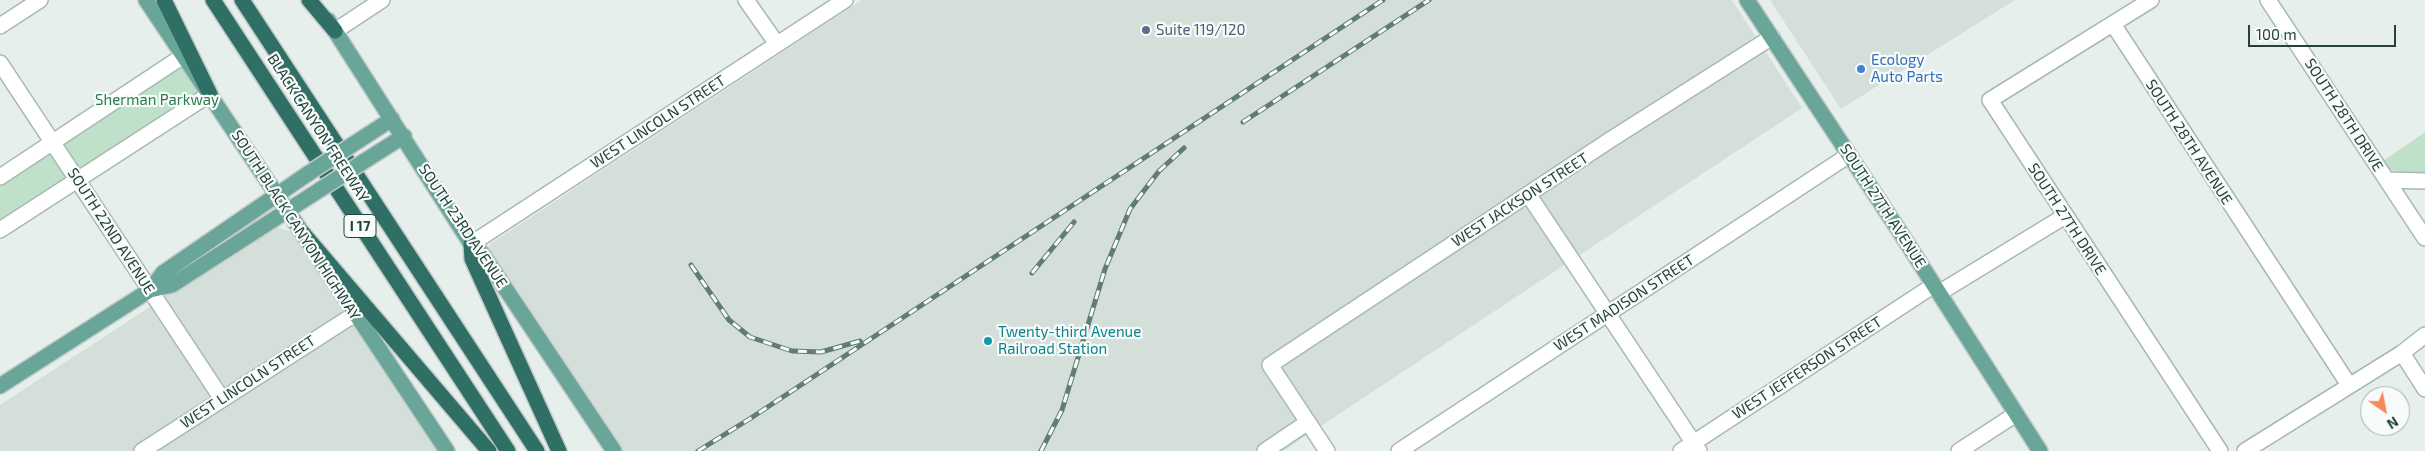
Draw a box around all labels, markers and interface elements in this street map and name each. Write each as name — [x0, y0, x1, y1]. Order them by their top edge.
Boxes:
scale bar — [2250, 15, 2398, 47]
place label: Suite 119/120 — [1156, 21, 1246, 39]
marker: Suite 119/120 — [1140, 24, 1152, 36]
text: 100 m — [2256, 25, 2297, 43]
street label: BLACK CANYON FREEWAY — [263, 51, 373, 205]
place label: Ecology Auto Parts — [1871, 51, 1943, 86]
street label: SOUTH 28TH DRIVE — [2301, 55, 2387, 175]
marker: Ecology Auto Parts — [1855, 63, 1867, 75]
street label: WEST LINCOLN STREET — [587, 72, 729, 172]
street label: SOUTH 28TH AVENUE — [2142, 76, 2236, 208]
park label: Sherman Parkway — [95, 91, 219, 109]
street label: SOUTH BLACK CANYON HIGHWAY — [228, 127, 364, 323]
street label: SOUTH 27TH AVENUE — [1836, 141, 1930, 271]
street label: WEST JACKSON STREET — [1448, 149, 1592, 251]
street label: SOUTH 27TH DRIVE — [2024, 160, 2110, 278]
street label: SOUTH 23RD AVENUE — [415, 161, 511, 291]
street label: SOUTH 22ND AVENUE — [64, 165, 158, 297]
road number: I 17 — [344, 215, 376, 238]
street label: WEST MADISON STREET — [1550, 251, 1698, 355]
street label: WEST JEFFERSON STREET — [1729, 313, 1885, 423]
place label: Twenty-third Avenue Railroad Station — [998, 323, 1141, 358]
street label: WEST LINCOLN STREET — [177, 332, 319, 432]
marker: Twenty-third Avenue Railroad Station — [982, 335, 994, 347]
north arrow — [2360, 386, 2410, 436]
text: N — [2384, 413, 2402, 433]

